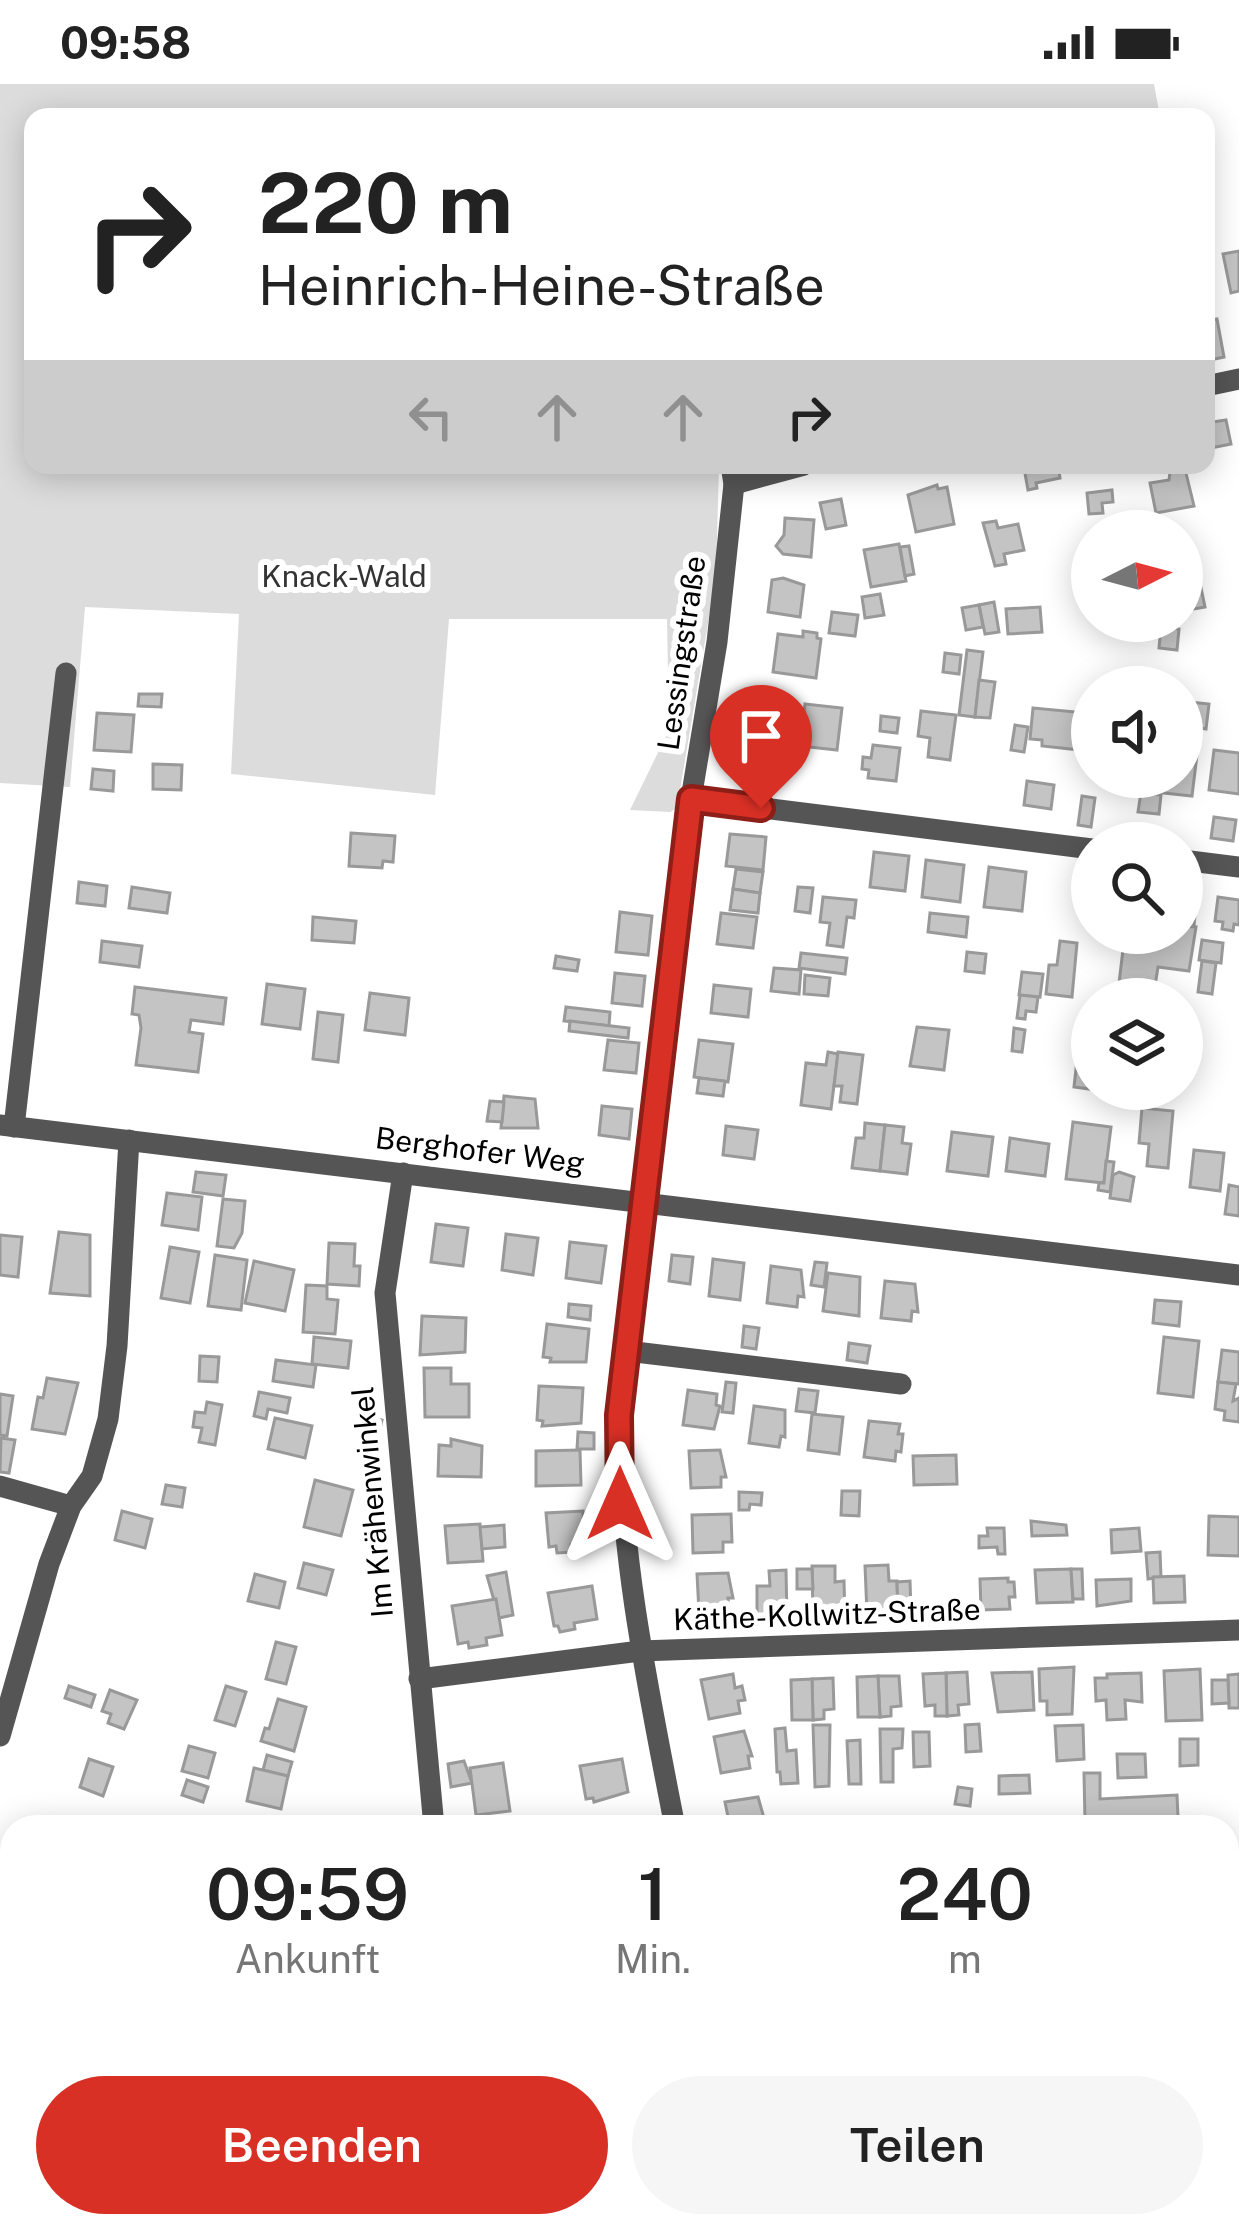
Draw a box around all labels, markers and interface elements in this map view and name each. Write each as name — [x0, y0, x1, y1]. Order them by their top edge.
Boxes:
text: 09:58 — [60, 16, 191, 69]
text: 220 m — [258, 153, 513, 252]
icon: right — [60, 156, 216, 312]
text: Heinrich-Heine-Straße — [258, 254, 825, 317]
icon: left — [398, 384, 464, 450]
icon: ahead — [524, 384, 590, 450]
icon: ahead — [650, 384, 716, 450]
icon: right — [776, 384, 842, 450]
north arrow — [1071, 510, 1203, 642]
map controls — [1071, 510, 1203, 1110]
street label: Lessingstraße — [650, 553, 712, 752]
park label: Knack-Wald — [261, 558, 427, 594]
button: sound — [1071, 666, 1203, 798]
pin — [710, 685, 812, 808]
icon: arrive — [728, 703, 794, 769]
button: search — [1071, 822, 1203, 954]
button: layers — [1071, 978, 1203, 1110]
street label: Berghofer Weg — [373, 1119, 587, 1181]
street label: Im Krähenwinkel — [344, 1385, 400, 1619]
position arrow — [557, 1441, 683, 1567]
street label: Käthe-Kollwitz-Straße — [673, 1591, 981, 1637]
text: 09:59 — [206, 1852, 409, 1936]
text: 1 — [638, 1852, 668, 1936]
text: 240 — [897, 1852, 1033, 1936]
text: Ankunft — [235, 1936, 380, 1982]
text: Min. — [615, 1936, 691, 1982]
text: m — [948, 1936, 982, 1982]
button: Beenden — [36, 2076, 608, 2214]
button: Teilen — [632, 2076, 1203, 2214]

